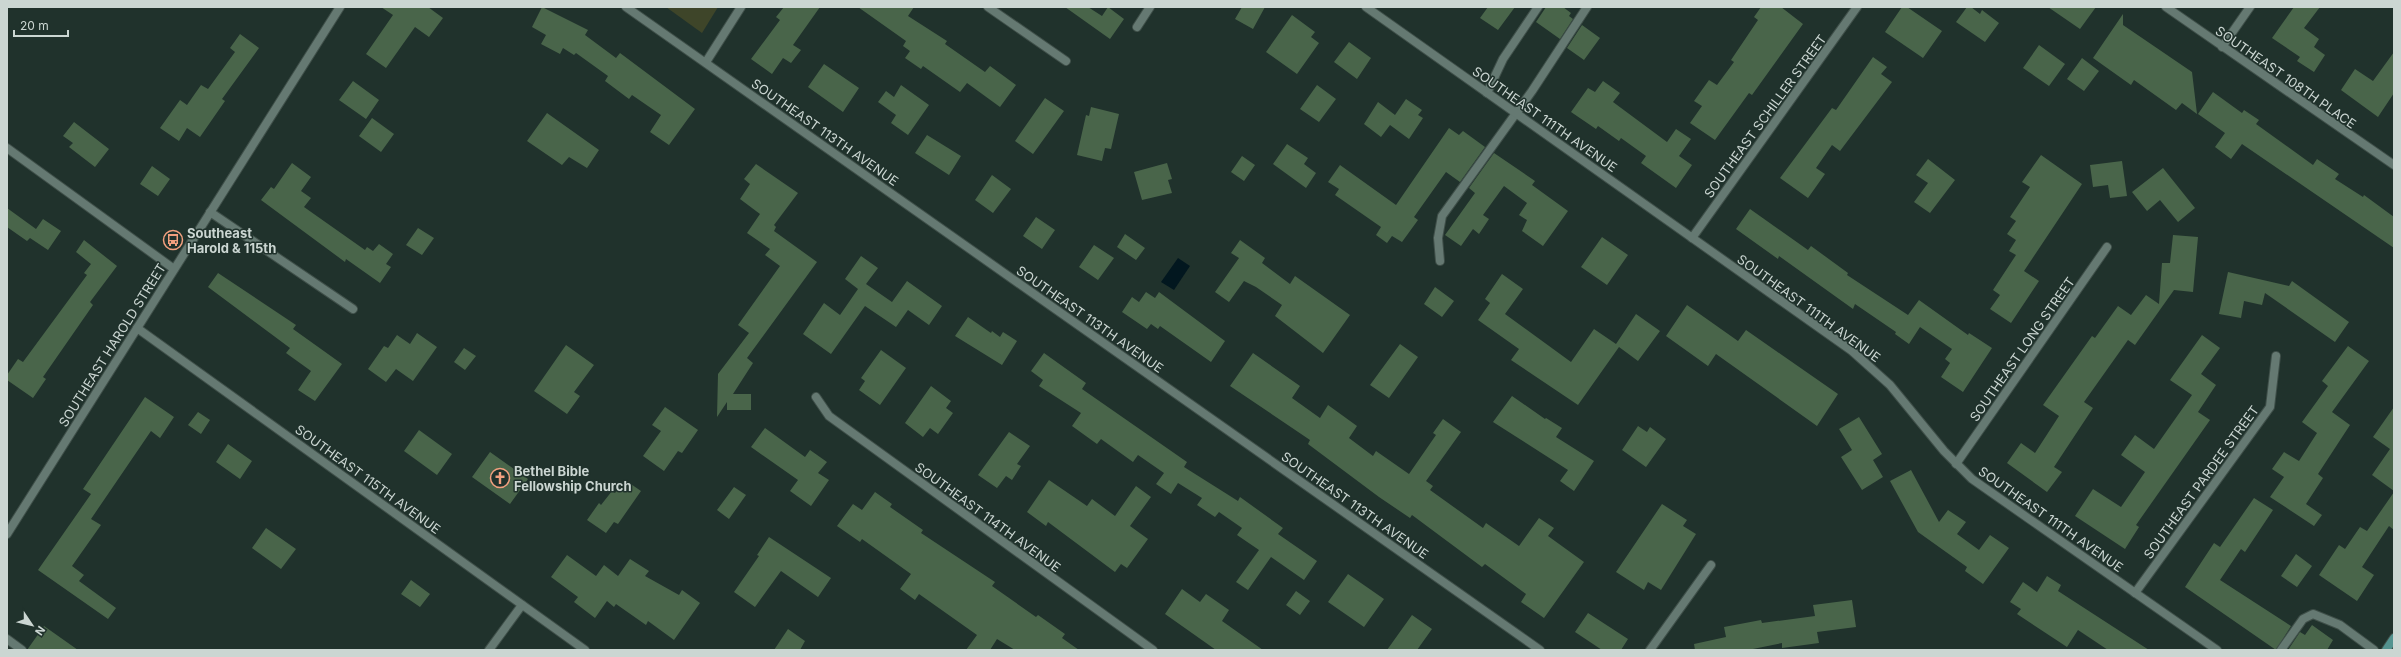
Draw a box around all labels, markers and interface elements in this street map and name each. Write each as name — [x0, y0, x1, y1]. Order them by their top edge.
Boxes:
scale bar — [14, 12, 68, 38]
text: 20 m — [20, 18, 49, 33]
street label: SOUTHEAST 108TH PLACE — [2213, 22, 2359, 132]
street label: SOUTHEAST SCHILLER STREET — [1700, 31, 1830, 201]
street label: SOUTHEAST 111TH AVENUE — [1470, 63, 1620, 175]
street label: SOUTHEAST 113TH AVENUE — [748, 75, 902, 189]
place label: Southeast Harold & 115th — [187, 225, 276, 256]
bus stop icon: Southeast Harold & 115th — [162, 229, 184, 251]
street label: SOUTHEAST 111TH AVENUE — [1734, 251, 1884, 365]
street label: SOUTHEAST HAROLD STREET — [55, 260, 169, 430]
street label: SOUTHEAST 113TH AVENUE — [1013, 262, 1167, 376]
street label: SOUTHEAST LONG STREET — [1966, 274, 2078, 424]
street label: SOUTHEAST PARDEE STREET — [2140, 402, 2262, 562]
street label: SOUTHEAST 115TH AVENUE — [292, 421, 444, 537]
street label: SOUTHEAST 113TH AVENUE — [1278, 448, 1432, 562]
street label: SOUTHEAST 114TH AVENUE — [912, 459, 1064, 575]
place label: Bethel Bible Fellowship Church — [514, 463, 632, 494]
street label: SOUTHEAST 111TH AVENUE — [1976, 463, 2126, 575]
church icon: Bethel Bible Fellowship Church — [489, 467, 511, 489]
north arrow — [12, 605, 52, 645]
text: N — [32, 623, 48, 638]

